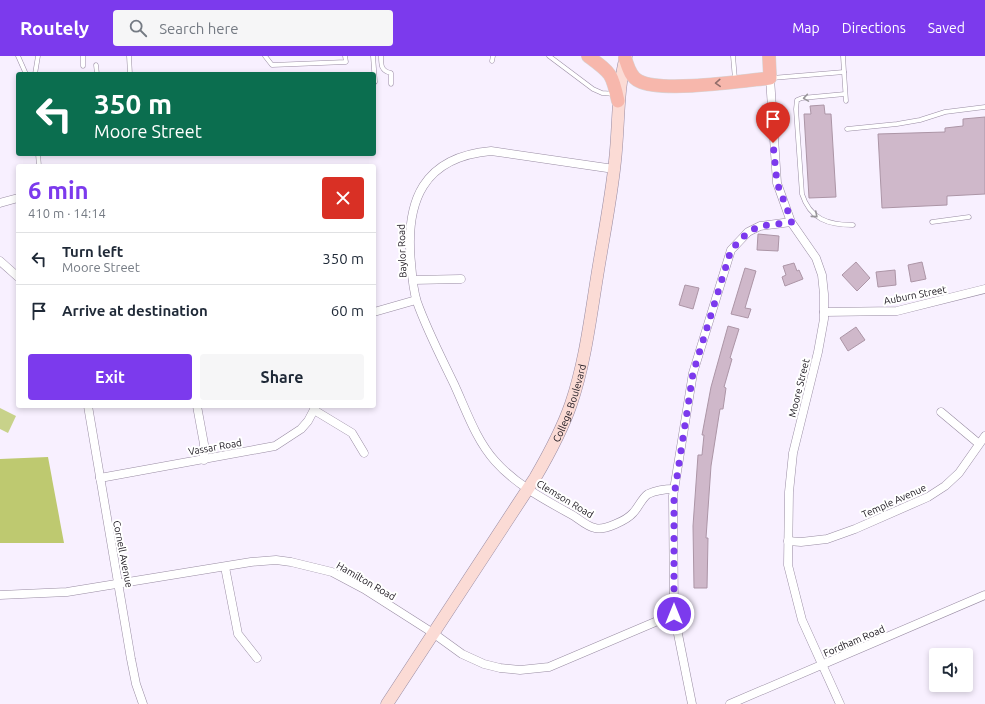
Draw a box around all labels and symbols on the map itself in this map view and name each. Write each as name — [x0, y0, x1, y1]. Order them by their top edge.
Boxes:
one-way arrow — [715, 79, 721, 88]
one-way arrow — [803, 93, 809, 102]
pin — [756, 102, 790, 143]
one-way arrow — [810, 211, 818, 218]
street label: Baylor Road — [396, 224, 408, 278]
street label: Auburn Street — [883, 284, 947, 306]
street label: Moore Street — [786, 358, 812, 418]
street label: College Boulevard — [550, 363, 587, 444]
street label: Vassar Road — [187, 437, 243, 457]
street label: Clemson Road — [535, 478, 595, 520]
street label: Temple Avenue — [860, 482, 928, 520]
street label: Cornell Avenue — [111, 519, 135, 589]
street label: Hamilton Road — [334, 560, 398, 602]
position arrow — [653, 593, 695, 635]
street label: Fordham Road — [822, 623, 886, 659]

